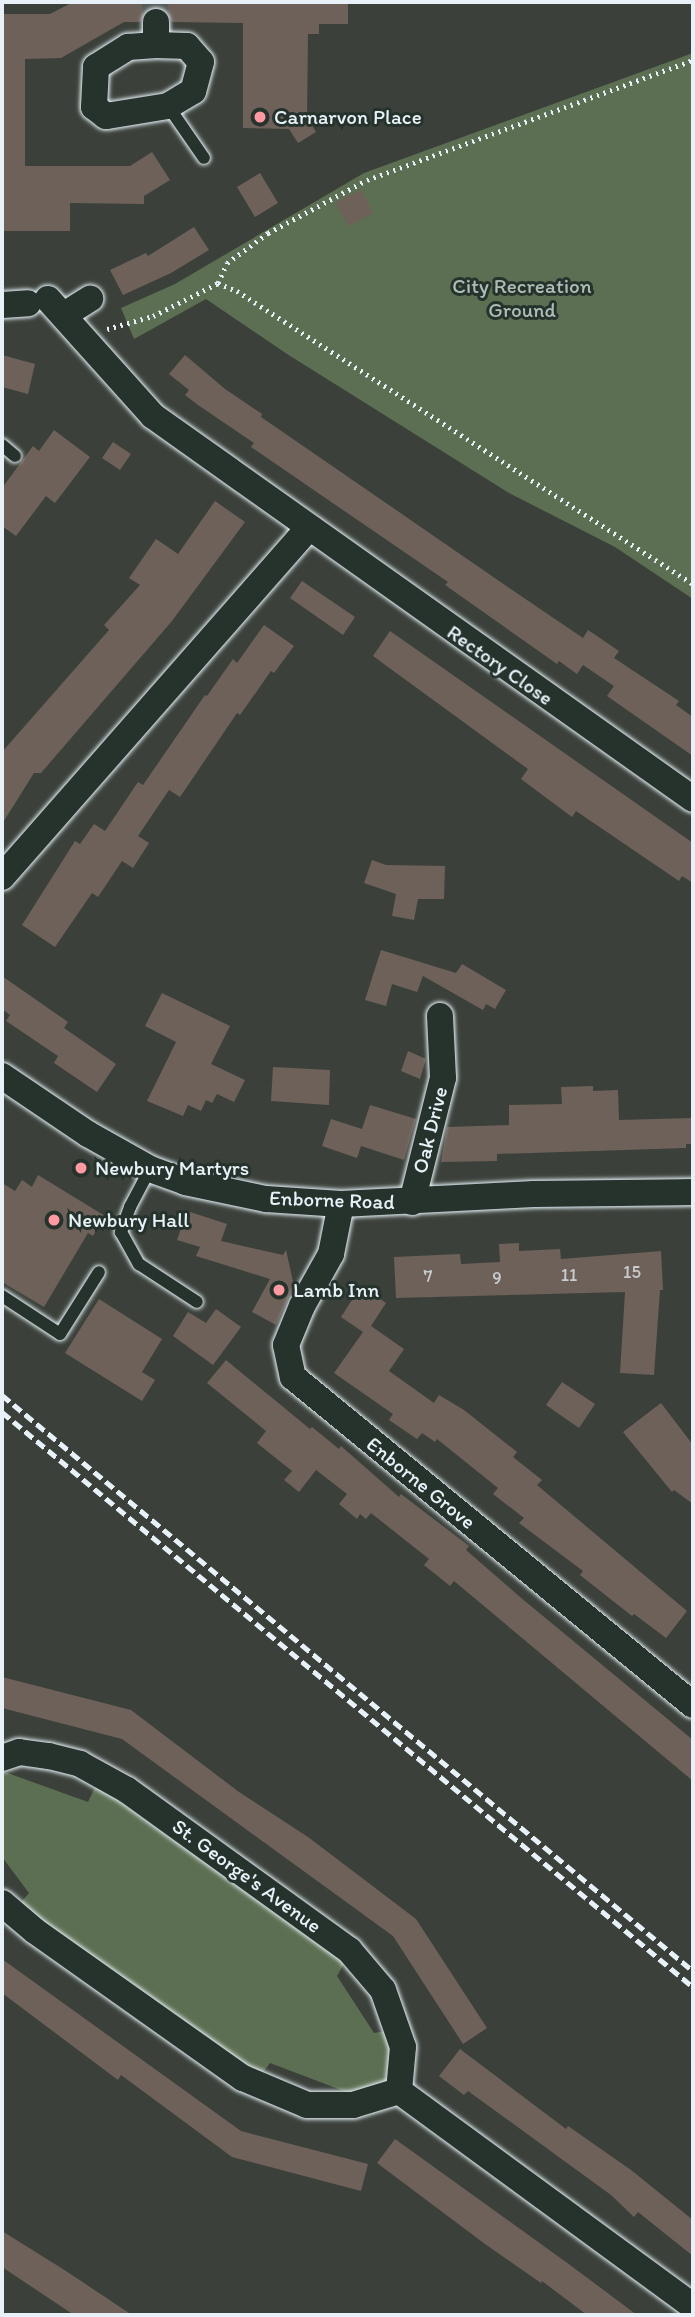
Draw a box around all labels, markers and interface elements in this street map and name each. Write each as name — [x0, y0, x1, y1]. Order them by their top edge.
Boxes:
place label: Carnarvon Place — [274, 104, 421, 130]
marker: Carnarvon Place — [252, 109, 268, 125]
park label: City Recreation Ground — [453, 273, 591, 323]
street label: Rectory Close — [442, 619, 558, 711]
street label: Oak Drive — [407, 1084, 453, 1176]
place label: Newbury Martyrs — [95, 1155, 250, 1181]
marker: Newbury Martyrs — [73, 1160, 89, 1176]
street label: Enborne Road — [269, 1185, 395, 1215]
place label: Newbury Hall — [68, 1207, 189, 1233]
marker: Newbury Hall — [46, 1212, 62, 1228]
house number: 15 — [623, 1261, 641, 1283]
house number: 11 — [561, 1264, 577, 1286]
house number: 7 — [424, 1265, 432, 1287]
house number: 9 — [492, 1267, 502, 1289]
place label: Lamb Inn — [293, 1277, 379, 1303]
marker: Lamb Inn — [271, 1282, 287, 1298]
street label: Enborne Grove — [361, 1431, 481, 1535]
street label: St. George's Avenue — [168, 1814, 326, 1938]

